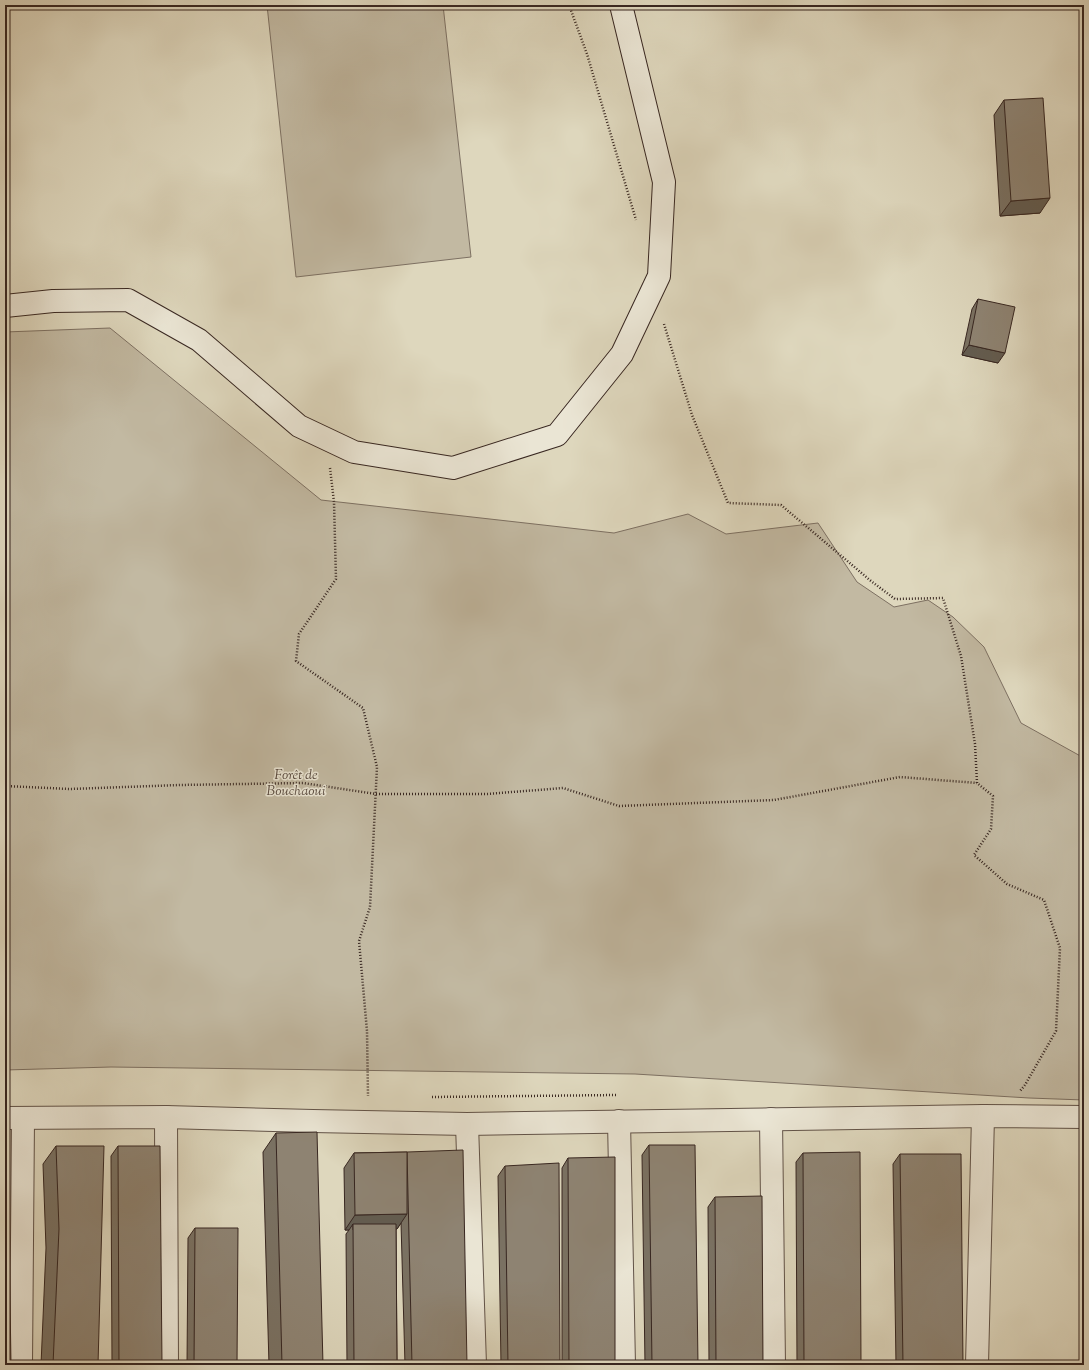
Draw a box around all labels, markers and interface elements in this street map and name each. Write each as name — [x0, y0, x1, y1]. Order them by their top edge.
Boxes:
park label: Forêt de Bouchaoui — [267, 766, 326, 802]

